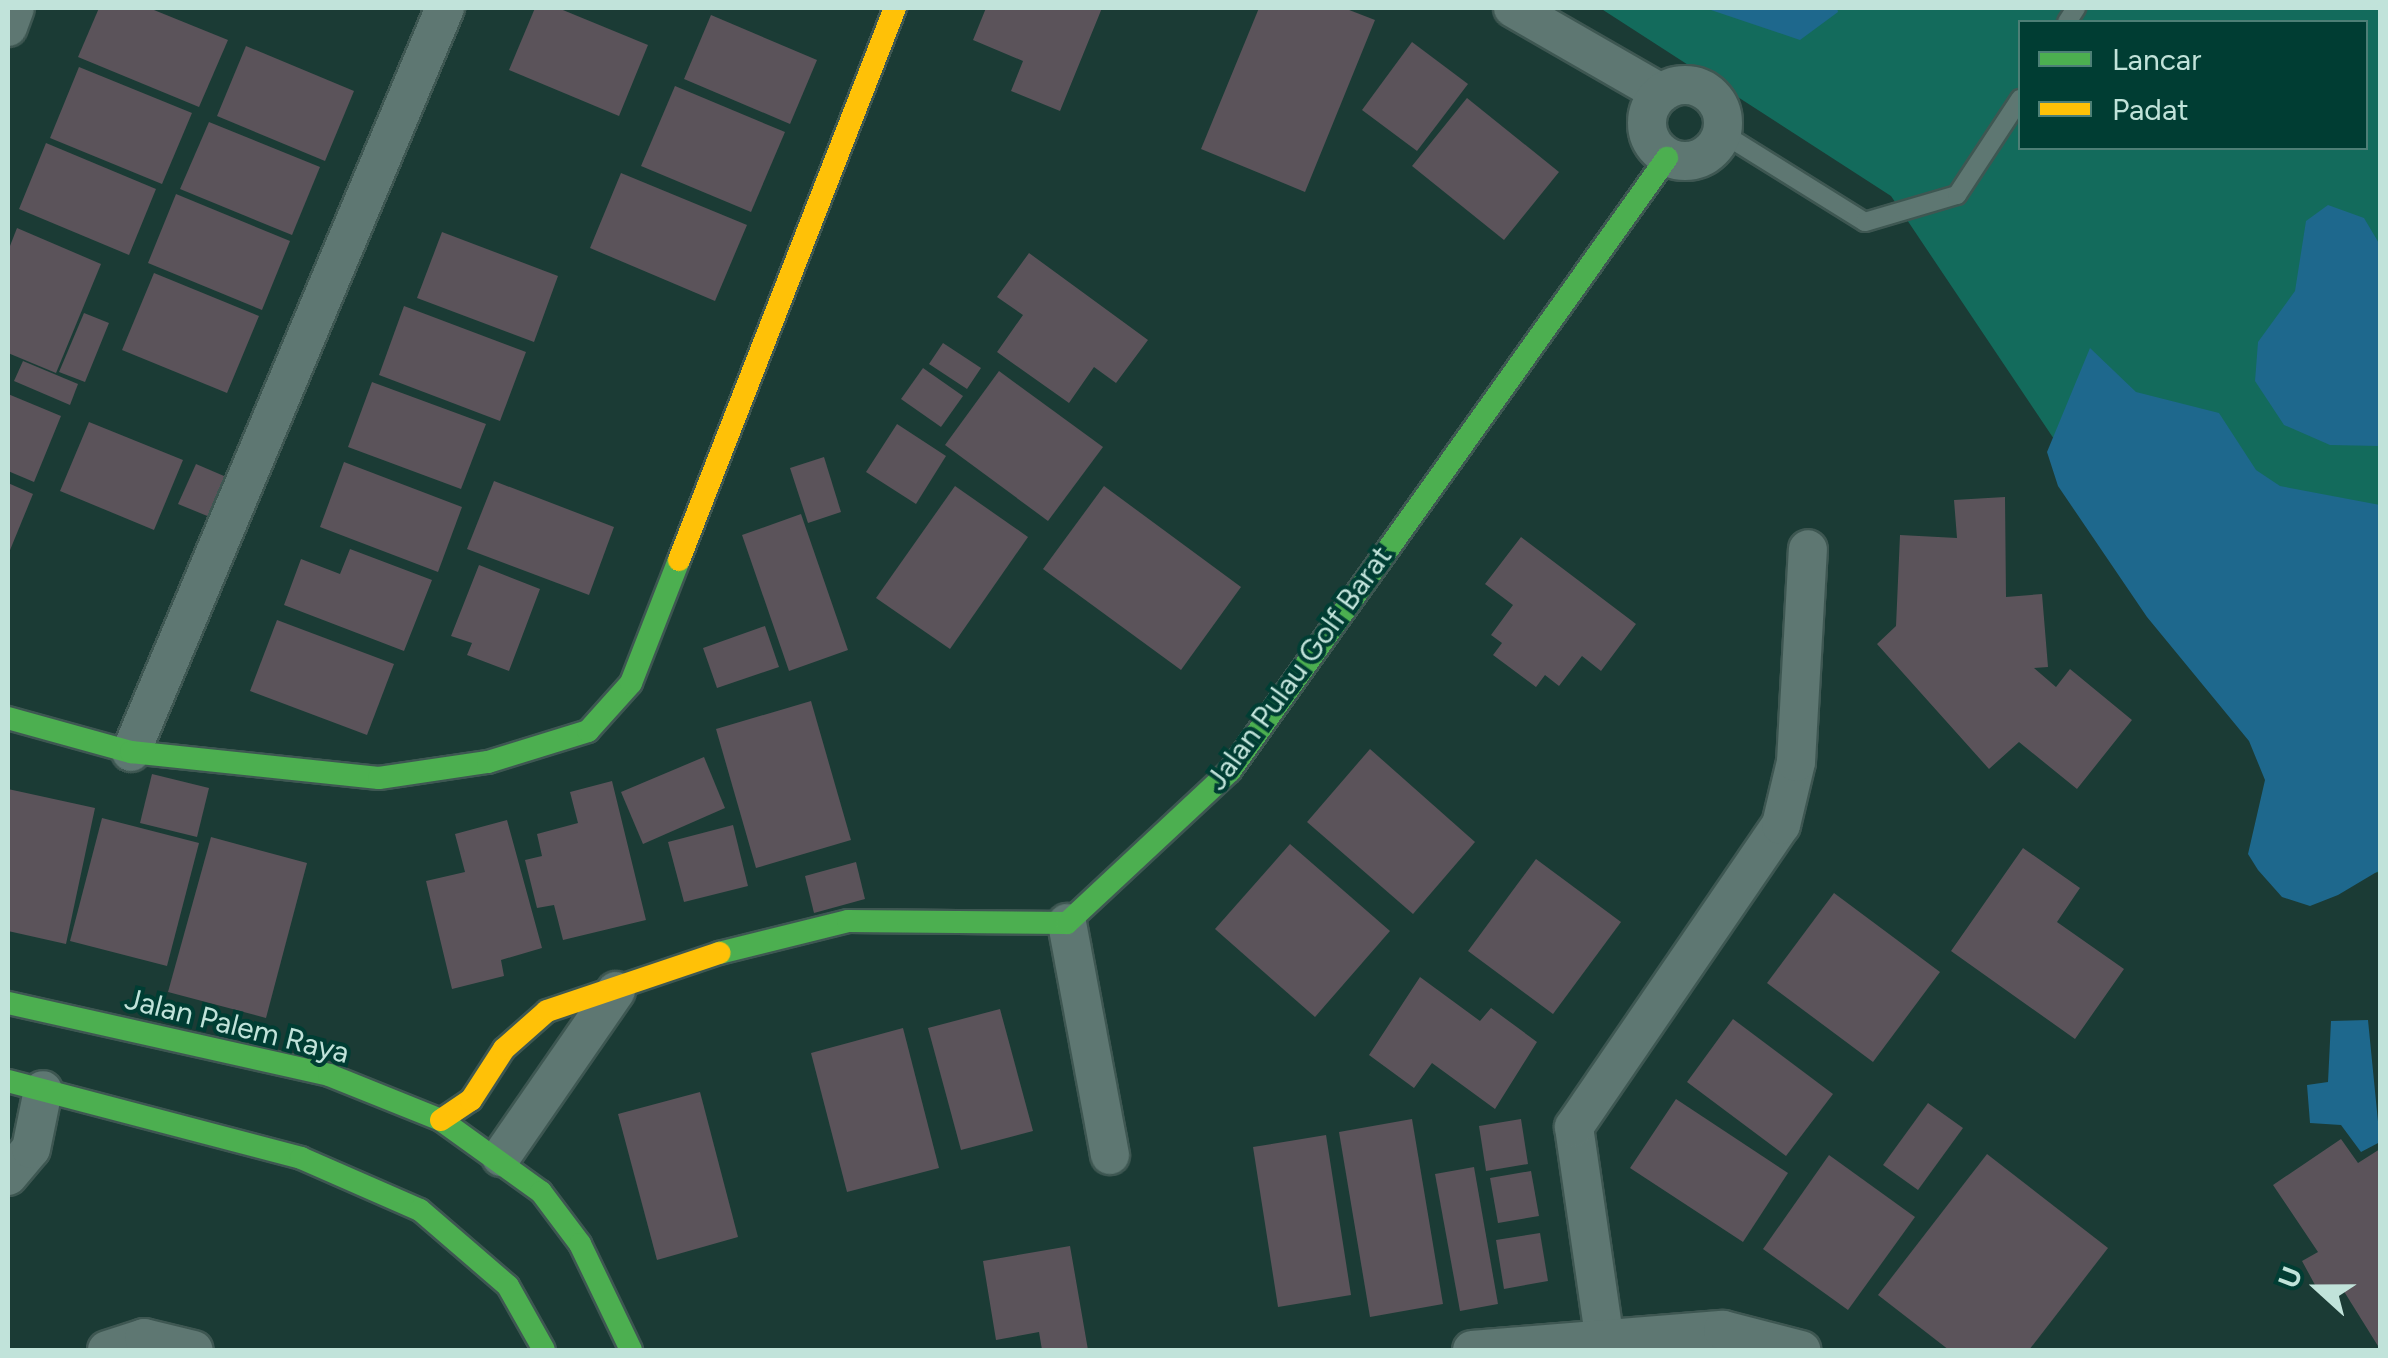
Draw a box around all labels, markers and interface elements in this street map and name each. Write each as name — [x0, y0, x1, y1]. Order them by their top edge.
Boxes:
legend — [2018, 20, 2368, 150]
text: Lancar — [2112, 41, 2201, 78]
text: Padat — [2112, 91, 2189, 128]
street label: Jalan Pulau Golf Barat — [1198, 539, 1400, 797]
street label: Jalan Palem Raya — [121, 981, 353, 1071]
north arrow — [2268, 1238, 2368, 1338]
text: U — [2271, 1262, 2309, 1293]

